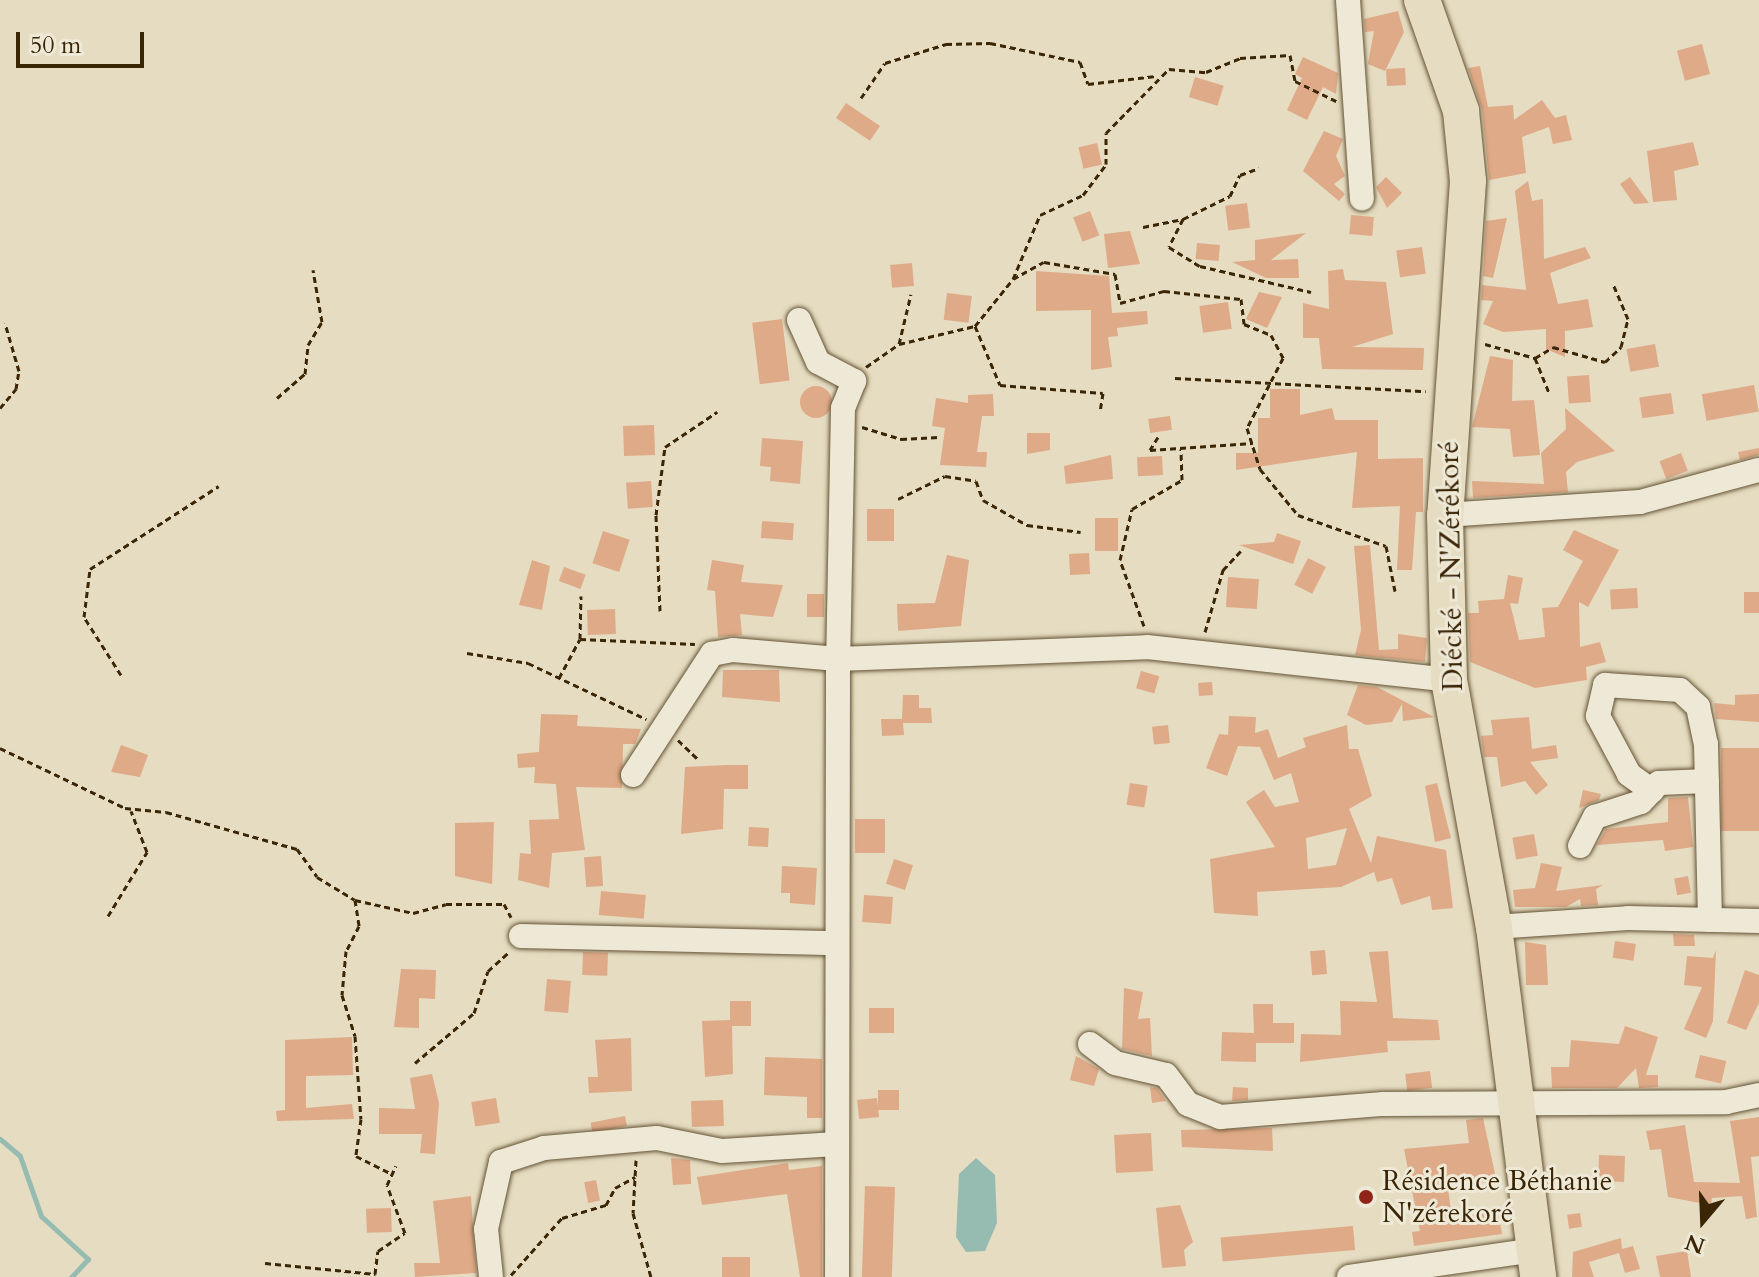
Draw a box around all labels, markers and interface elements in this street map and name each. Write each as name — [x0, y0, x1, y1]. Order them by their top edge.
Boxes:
scale bar — [20, 16, 148, 66]
text: 50 m — [30, 29, 81, 62]
street label: Diécké - N'Zérékoré — [1432, 441, 1470, 691]
place label: Résidence Béthanie N'zérekoré — [1382, 1164, 1612, 1230]
north arrow — [1663, 1181, 1743, 1261]
marker: Résidence Béthanie N'zérekoré — [1357, 1188, 1375, 1206]
text: N — [1681, 1226, 1709, 1261]

